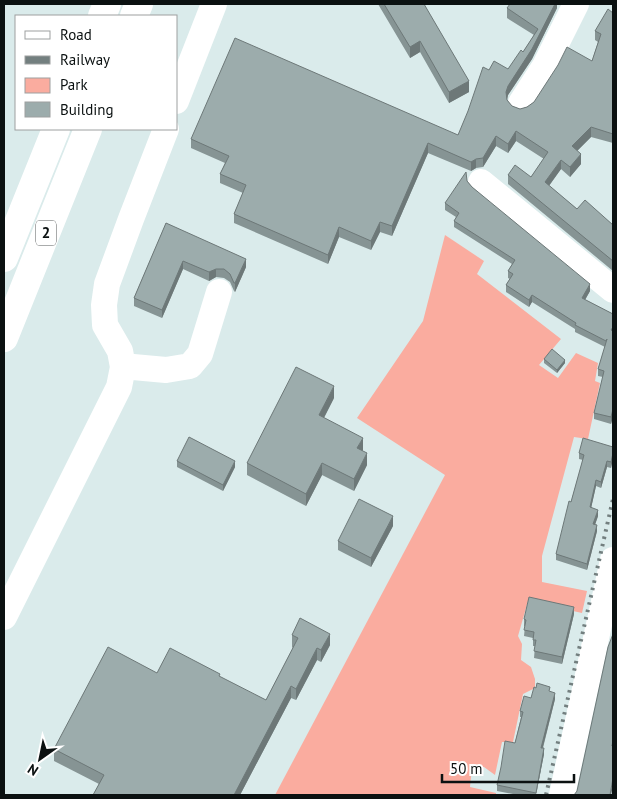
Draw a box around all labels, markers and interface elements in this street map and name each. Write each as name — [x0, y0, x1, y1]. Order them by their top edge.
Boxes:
legend — [15, 15, 178, 130]
text: Road — [60, 25, 92, 44]
text: Railway — [60, 50, 110, 69]
text: Park — [60, 75, 88, 94]
text: Building — [60, 100, 114, 119]
road number: 2 — [36, 220, 56, 246]
north arrow — [15, 734, 65, 784]
scale bar — [442, 752, 574, 784]
text: 50 m — [450, 759, 483, 778]
text: N — [24, 760, 42, 780]

